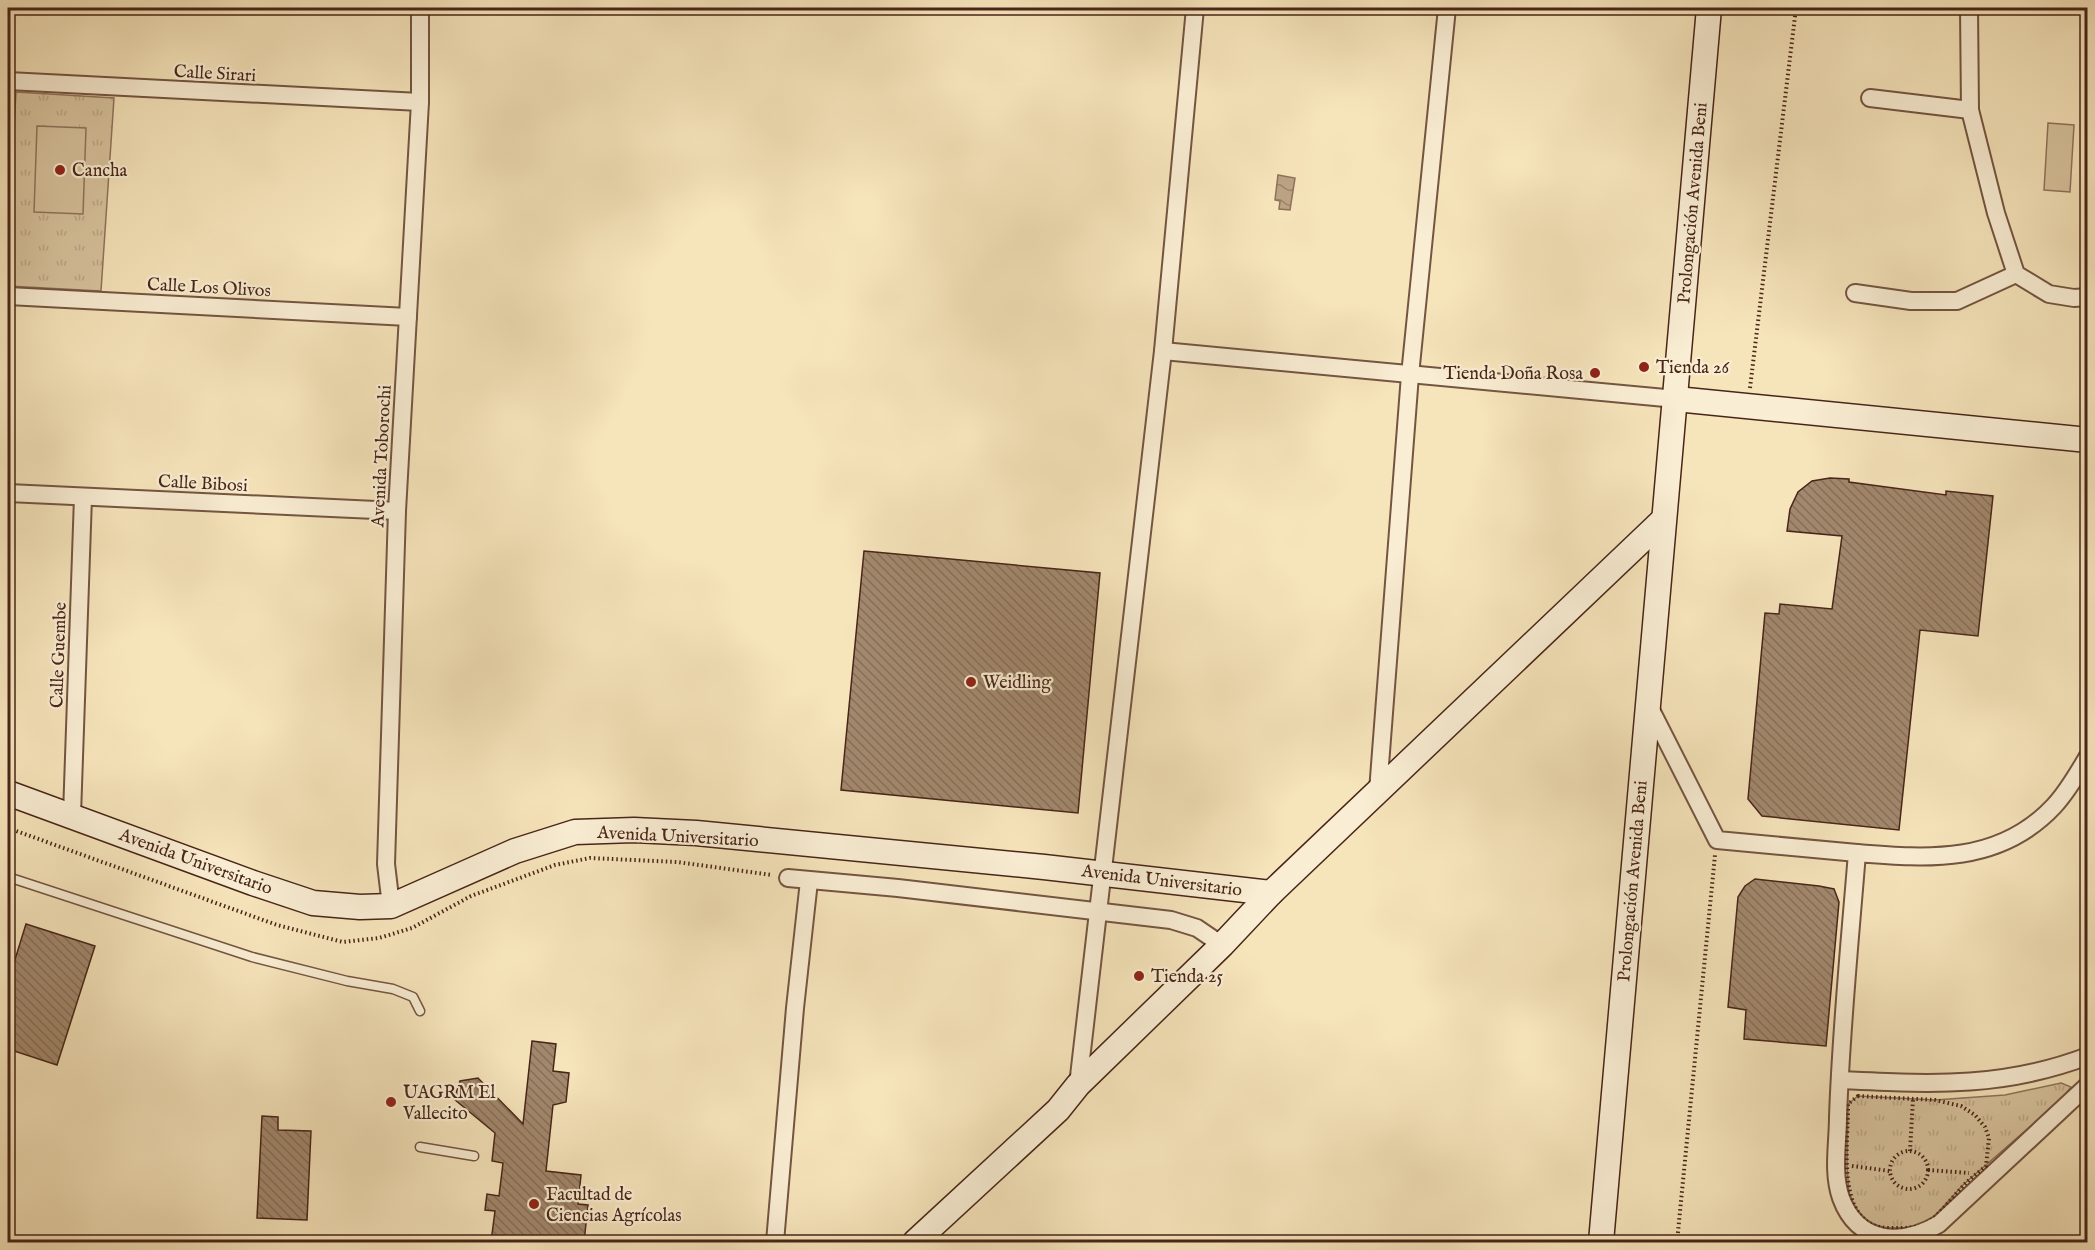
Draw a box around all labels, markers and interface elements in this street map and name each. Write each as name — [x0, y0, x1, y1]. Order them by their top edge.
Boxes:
street label: Calle Sirari — [173, 61, 257, 88]
street label: Prolongación Avenida Beni — [1673, 101, 1714, 305]
place label: Cancha — [72, 160, 128, 183]
marker: Cancha — [53, 163, 67, 177]
street label: Calle Los Olivos — [146, 274, 271, 303]
place label: Tienda 26 — [1656, 357, 1729, 380]
marker: Tienda 26 — [1637, 360, 1651, 374]
place label: Tienda Doña Rosa — [1443, 363, 1583, 386]
marker: Tienda Doña Rosa — [1588, 366, 1602, 380]
street label: Avenida Toborochi — [367, 384, 398, 529]
street label: Calle Bibosi — [158, 471, 249, 498]
street label: Calle Guembe — [46, 602, 73, 709]
place label: Weidling — [983, 672, 1051, 695]
marker: Weidling — [964, 675, 978, 689]
street label: Prolongación Avenida Beni — [1613, 779, 1654, 983]
street label: Avenida Universitario — [596, 822, 759, 853]
street label: Avenida Universitario — [115, 824, 276, 901]
street label: Avenida Universitario — [1079, 860, 1244, 903]
place label: Tienda 25 — [1151, 966, 1223, 989]
marker: Tienda 25 — [1132, 969, 1146, 983]
place label: UAGRM El Vallecito — [402, 1082, 496, 1126]
marker: UAGRM El Vallecito — [384, 1095, 398, 1109]
place label: Facultad de Ciencias Agrícolas — [546, 1184, 682, 1228]
marker: Facultad de Ciencias Agrícolas — [527, 1197, 541, 1211]

